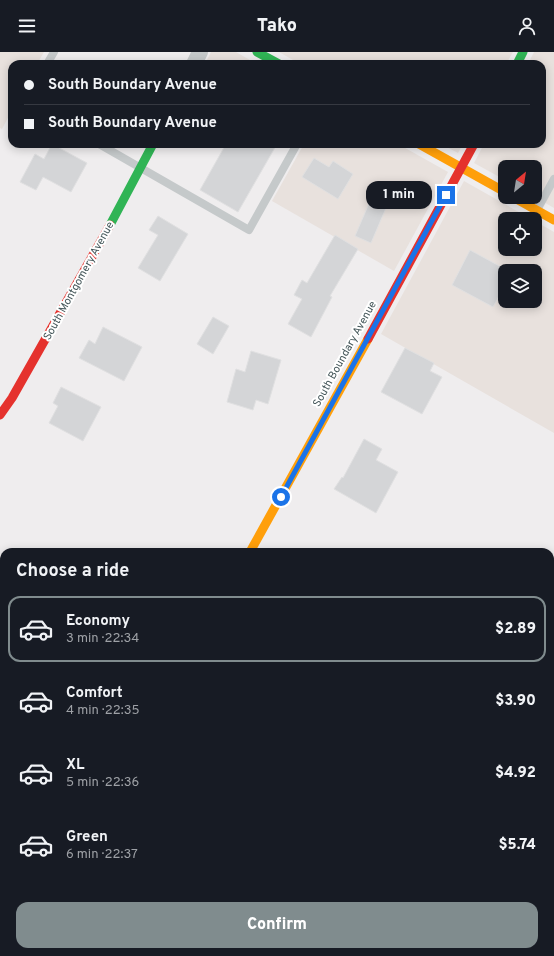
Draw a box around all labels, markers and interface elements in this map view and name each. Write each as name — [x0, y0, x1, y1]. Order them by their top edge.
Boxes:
icon: menu — [16, 15, 38, 37]
text: Tako — [257, 15, 297, 38]
icon: person — [516, 15, 538, 37]
text: South Boundary Avenue — [48, 76, 217, 95]
text: South Boundary Avenue — [48, 114, 217, 133]
north arrow — [498, 160, 542, 204]
map controls — [498, 160, 542, 308]
callout: 1 min — [366, 181, 432, 209]
route end — [437, 186, 455, 204]
text: 1 min — [383, 187, 415, 203]
button: locate — [498, 212, 542, 256]
street label: South Montgomery Avenue — [41, 219, 117, 343]
button: layers — [498, 264, 542, 308]
street label: South Boundary Avenue — [310, 299, 380, 409]
route start — [272, 488, 290, 506]
text: Choose a ride — [16, 560, 129, 583]
icon: car — [18, 611, 54, 647]
text: Economy — [66, 612, 130, 631]
text: $2.89 — [495, 620, 536, 639]
text: 3 min · 22:34 — [66, 631, 139, 647]
icon: car — [18, 683, 54, 719]
text: Comfort — [66, 684, 123, 703]
text: $3.90 — [495, 692, 536, 711]
text: 4 min · 22:35 — [66, 703, 140, 719]
icon: car — [18, 755, 54, 791]
text: XL — [66, 756, 84, 775]
text: $4.92 — [495, 764, 536, 783]
text: 5 min · 22:36 — [66, 775, 139, 791]
icon: car — [18, 827, 54, 863]
text: Green — [66, 828, 108, 847]
text: $5.74 — [498, 836, 536, 855]
text: 6 min · 22:37 — [66, 847, 138, 863]
button: Confirm — [16, 902, 538, 948]

